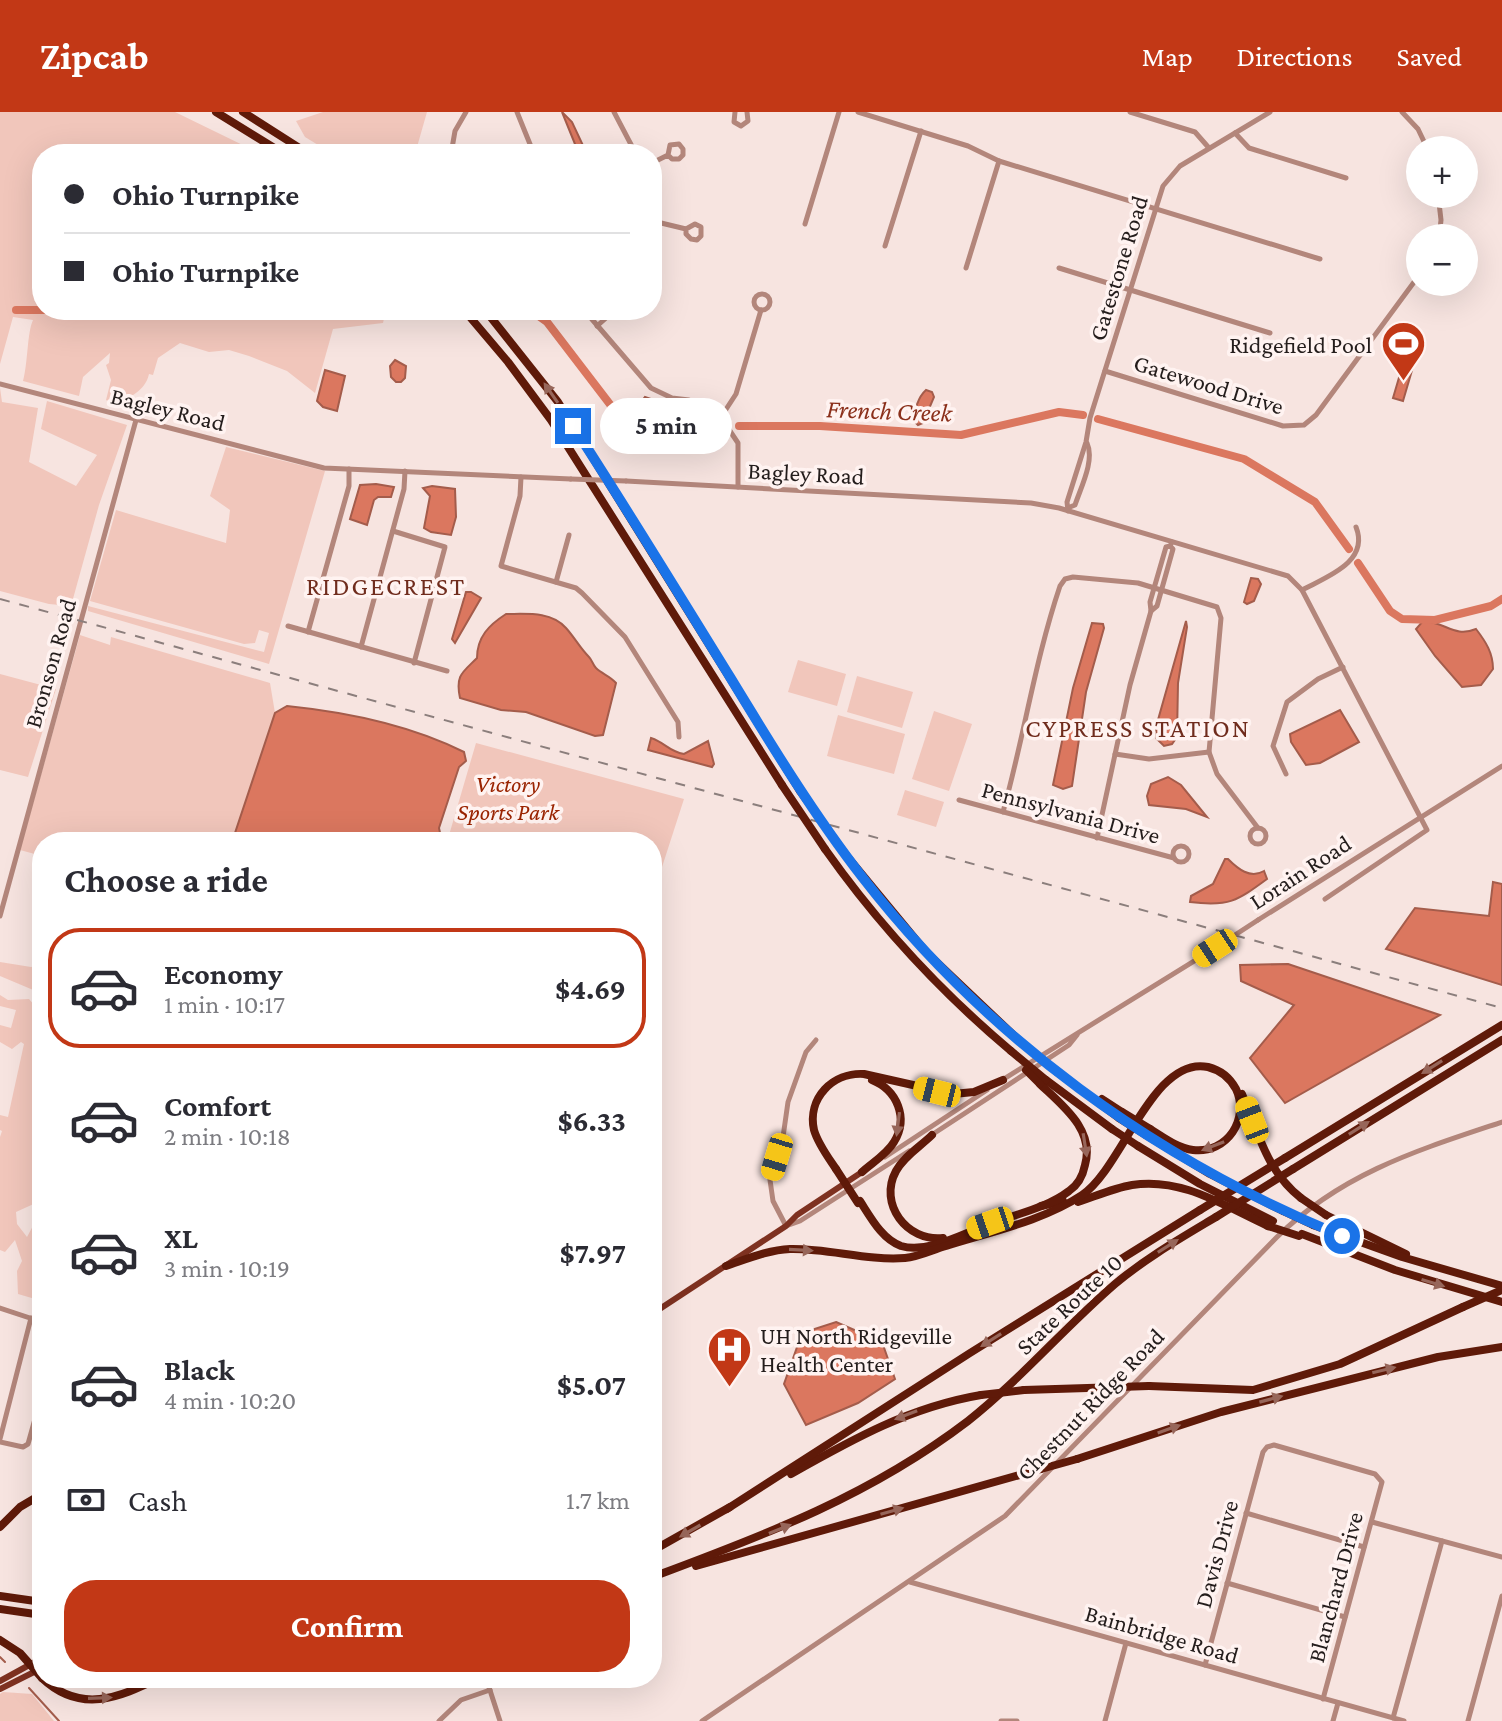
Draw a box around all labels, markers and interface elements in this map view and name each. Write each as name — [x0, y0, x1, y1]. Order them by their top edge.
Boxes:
text: Zipcab — [40, 35, 149, 77]
text: Map — [1142, 41, 1193, 72]
text: Directions — [1237, 41, 1352, 72]
text: Saved — [1396, 41, 1462, 72]
map controls — [1406, 136, 1478, 296]
button: + — [1406, 136, 1478, 208]
text: Ohio Turnpike — [112, 178, 299, 211]
street label: Gatestone Road — [1083, 192, 1153, 344]
button: − — [1406, 224, 1478, 296]
text: Ohio Turnpike — [112, 255, 299, 288]
sports icon: Ridgefield Pool — [1379, 320, 1427, 383]
place label: Ridgefield Pool — [1229, 331, 1372, 358]
street label: Gatewood Drive — [1131, 348, 1287, 420]
street label: Bagley Road — [108, 382, 228, 436]
one-way arrow — [543, 382, 559, 403]
water label: French Creek — [826, 394, 954, 428]
callout: 5 min — [601, 398, 733, 454]
route end — [555, 408, 591, 444]
text: 5 min — [635, 411, 697, 440]
street label: Bagley Road — [747, 456, 865, 490]
district label: RIDGECREST — [306, 572, 466, 601]
street label: Bronson Road — [19, 595, 81, 731]
district label: CYPRESS STATION — [1025, 714, 1251, 743]
park label: Victory Sports Park — [457, 770, 560, 825]
street label: Pennsylvania Drive — [979, 775, 1163, 849]
street label: Lorain Road — [1244, 829, 1356, 915]
text: Choose a ride — [64, 860, 268, 900]
car — [1188, 925, 1242, 971]
icon: car — [68, 952, 140, 1024]
text: Economy — [164, 957, 283, 990]
text: $4.69 — [555, 972, 626, 1005]
text: 1 min · 10:17 — [164, 990, 285, 1019]
one-way arrow — [1422, 1060, 1443, 1075]
car — [911, 1075, 963, 1109]
icon: car — [68, 1084, 140, 1156]
text: Comfort — [164, 1089, 271, 1122]
car — [1232, 1093, 1272, 1147]
text: $6.33 — [557, 1104, 626, 1137]
one-way arrow — [891, 1111, 904, 1136]
text: 2 min · 10:18 — [164, 1122, 291, 1151]
one-way arrow — [1348, 1122, 1370, 1136]
car — [759, 1131, 795, 1183]
one-way arrow — [1079, 1133, 1091, 1158]
one-way arrow — [1201, 1140, 1225, 1152]
car — [963, 1204, 1017, 1242]
icon: car — [68, 1216, 140, 1288]
route start — [1324, 1218, 1360, 1254]
text: XL — [164, 1221, 198, 1254]
text: $7.97 — [560, 1236, 626, 1269]
one-way arrow — [1157, 1240, 1179, 1254]
one-way arrow — [789, 1244, 814, 1257]
street label: State Route 10 — [1010, 1248, 1128, 1360]
text: 3 min · 10:19 — [164, 1254, 290, 1283]
one-way arrow — [1421, 1277, 1445, 1289]
place label: UH North Ridgeville Health Center — [760, 1322, 952, 1377]
street label: Chestnut Ridge Road — [1011, 1322, 1170, 1485]
hospital icon: UH North Ridgeville Health Center — [705, 1325, 753, 1388]
one-way arrow — [980, 1332, 1002, 1346]
icon: car — [68, 1348, 140, 1420]
text: Black — [164, 1353, 235, 1386]
one-way arrow — [1372, 1363, 1397, 1376]
text: $5.07 — [557, 1368, 626, 1401]
text: 4 min · 10:20 — [164, 1386, 296, 1415]
one-way arrow — [1259, 1392, 1284, 1404]
one-way arrow — [893, 1409, 917, 1422]
one-way arrow — [1157, 1423, 1181, 1435]
icon: cash — [64, 1478, 108, 1522]
text: Cash — [128, 1484, 187, 1517]
text: 1.7 km — [566, 1486, 630, 1515]
street label: Davis Drive — [1189, 1497, 1243, 1611]
one-way arrow — [880, 1504, 904, 1517]
street label: Blanchard Drive — [1302, 1509, 1368, 1665]
one-way arrow — [768, 1523, 792, 1536]
one-way arrow — [678, 1524, 701, 1538]
button: Confirm — [64, 1580, 630, 1672]
street label: Bainbridge Road — [1082, 1599, 1242, 1669]
one-way arrow — [88, 1692, 113, 1705]

